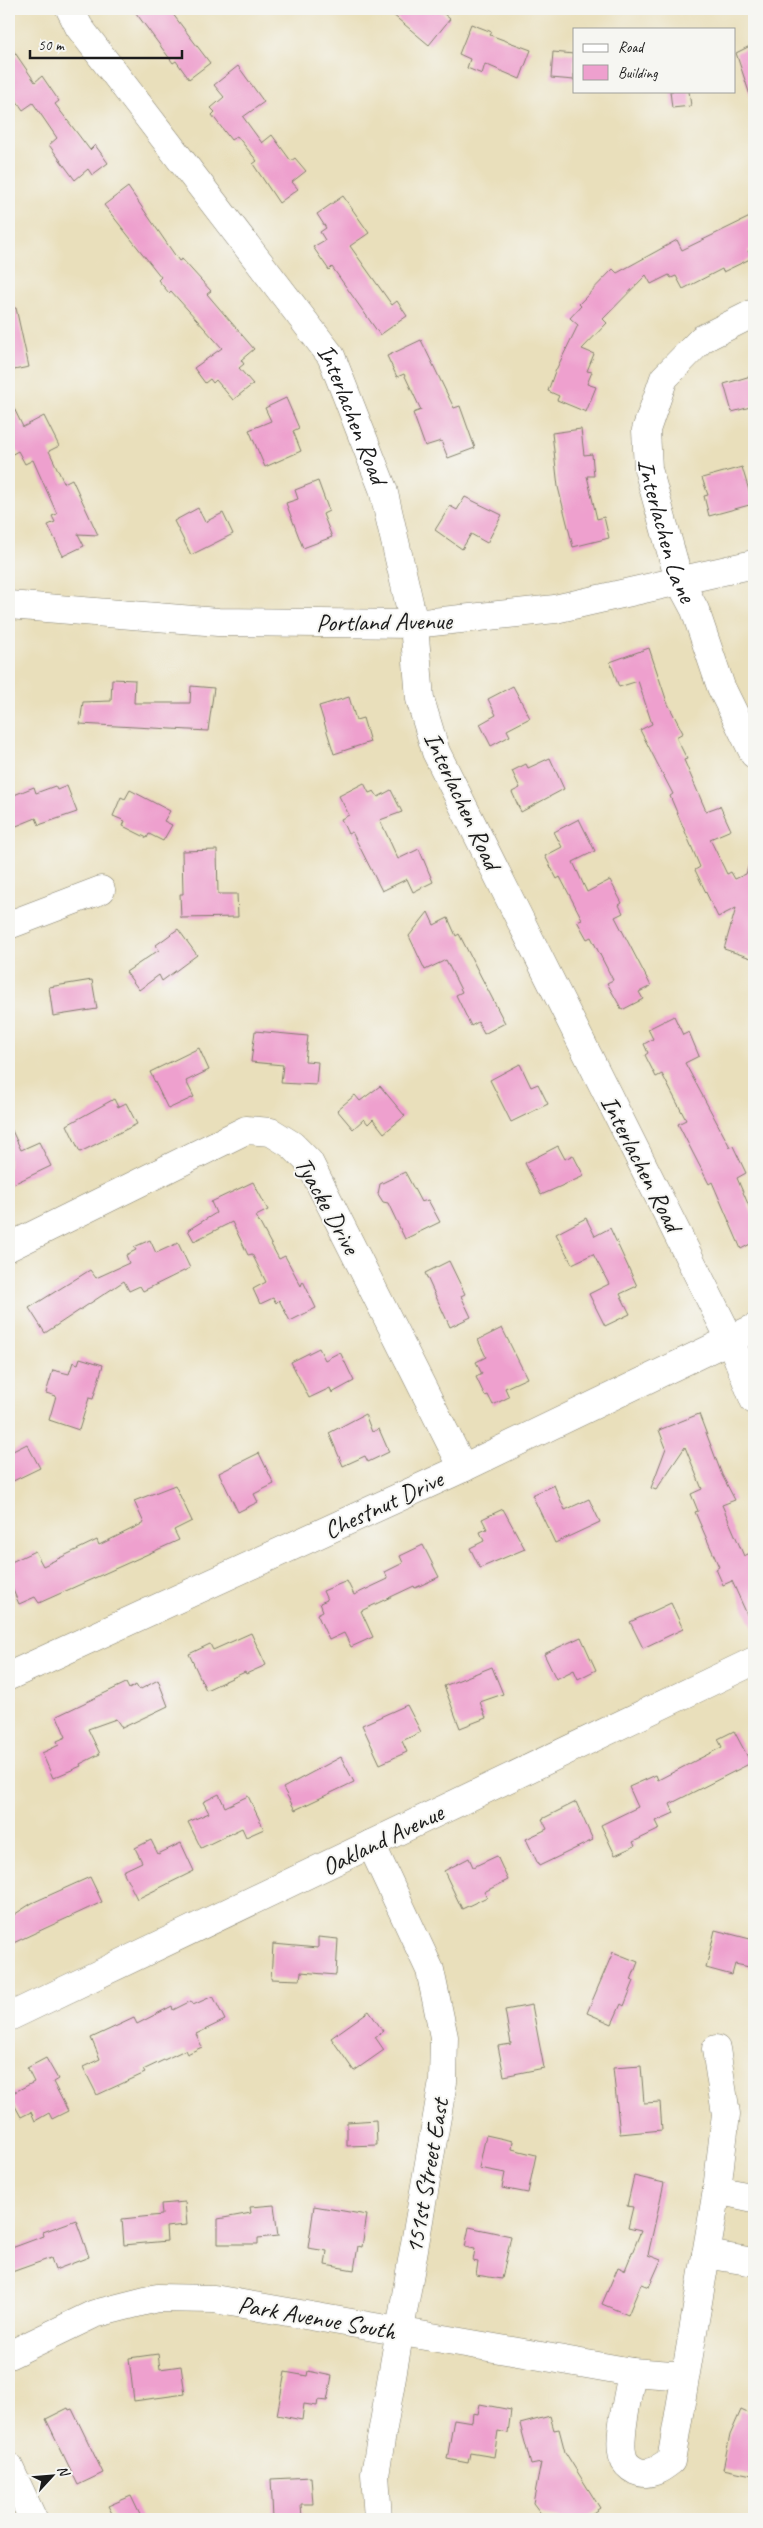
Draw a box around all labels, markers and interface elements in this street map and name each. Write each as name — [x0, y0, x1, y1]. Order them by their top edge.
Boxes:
scale bar — [30, 28, 182, 60]
legend — [573, 28, 736, 92]
text: 50 m — [38, 36, 65, 55]
text: Road — [618, 38, 645, 57]
text: Building — [618, 64, 658, 83]
street label: Interlachen Road — [310, 337, 396, 492]
street label: Interlachen Lane — [631, 459, 704, 610]
street label: Portland Avenue — [316, 605, 454, 639]
street label: Interlachen Road — [416, 727, 510, 878]
street label: Interlachen Road — [593, 1090, 691, 1240]
street label: Tyacke Drive — [287, 1151, 368, 1261]
street label: Chestnut Drive — [319, 1463, 450, 1546]
street label: Oakland Avenue — [316, 1796, 450, 1883]
street label: 151st Street East — [398, 2093, 457, 2256]
street label: Park Avenue South — [236, 2288, 400, 2348]
north arrow — [28, 2450, 78, 2500]
text: N — [54, 2463, 74, 2480]

